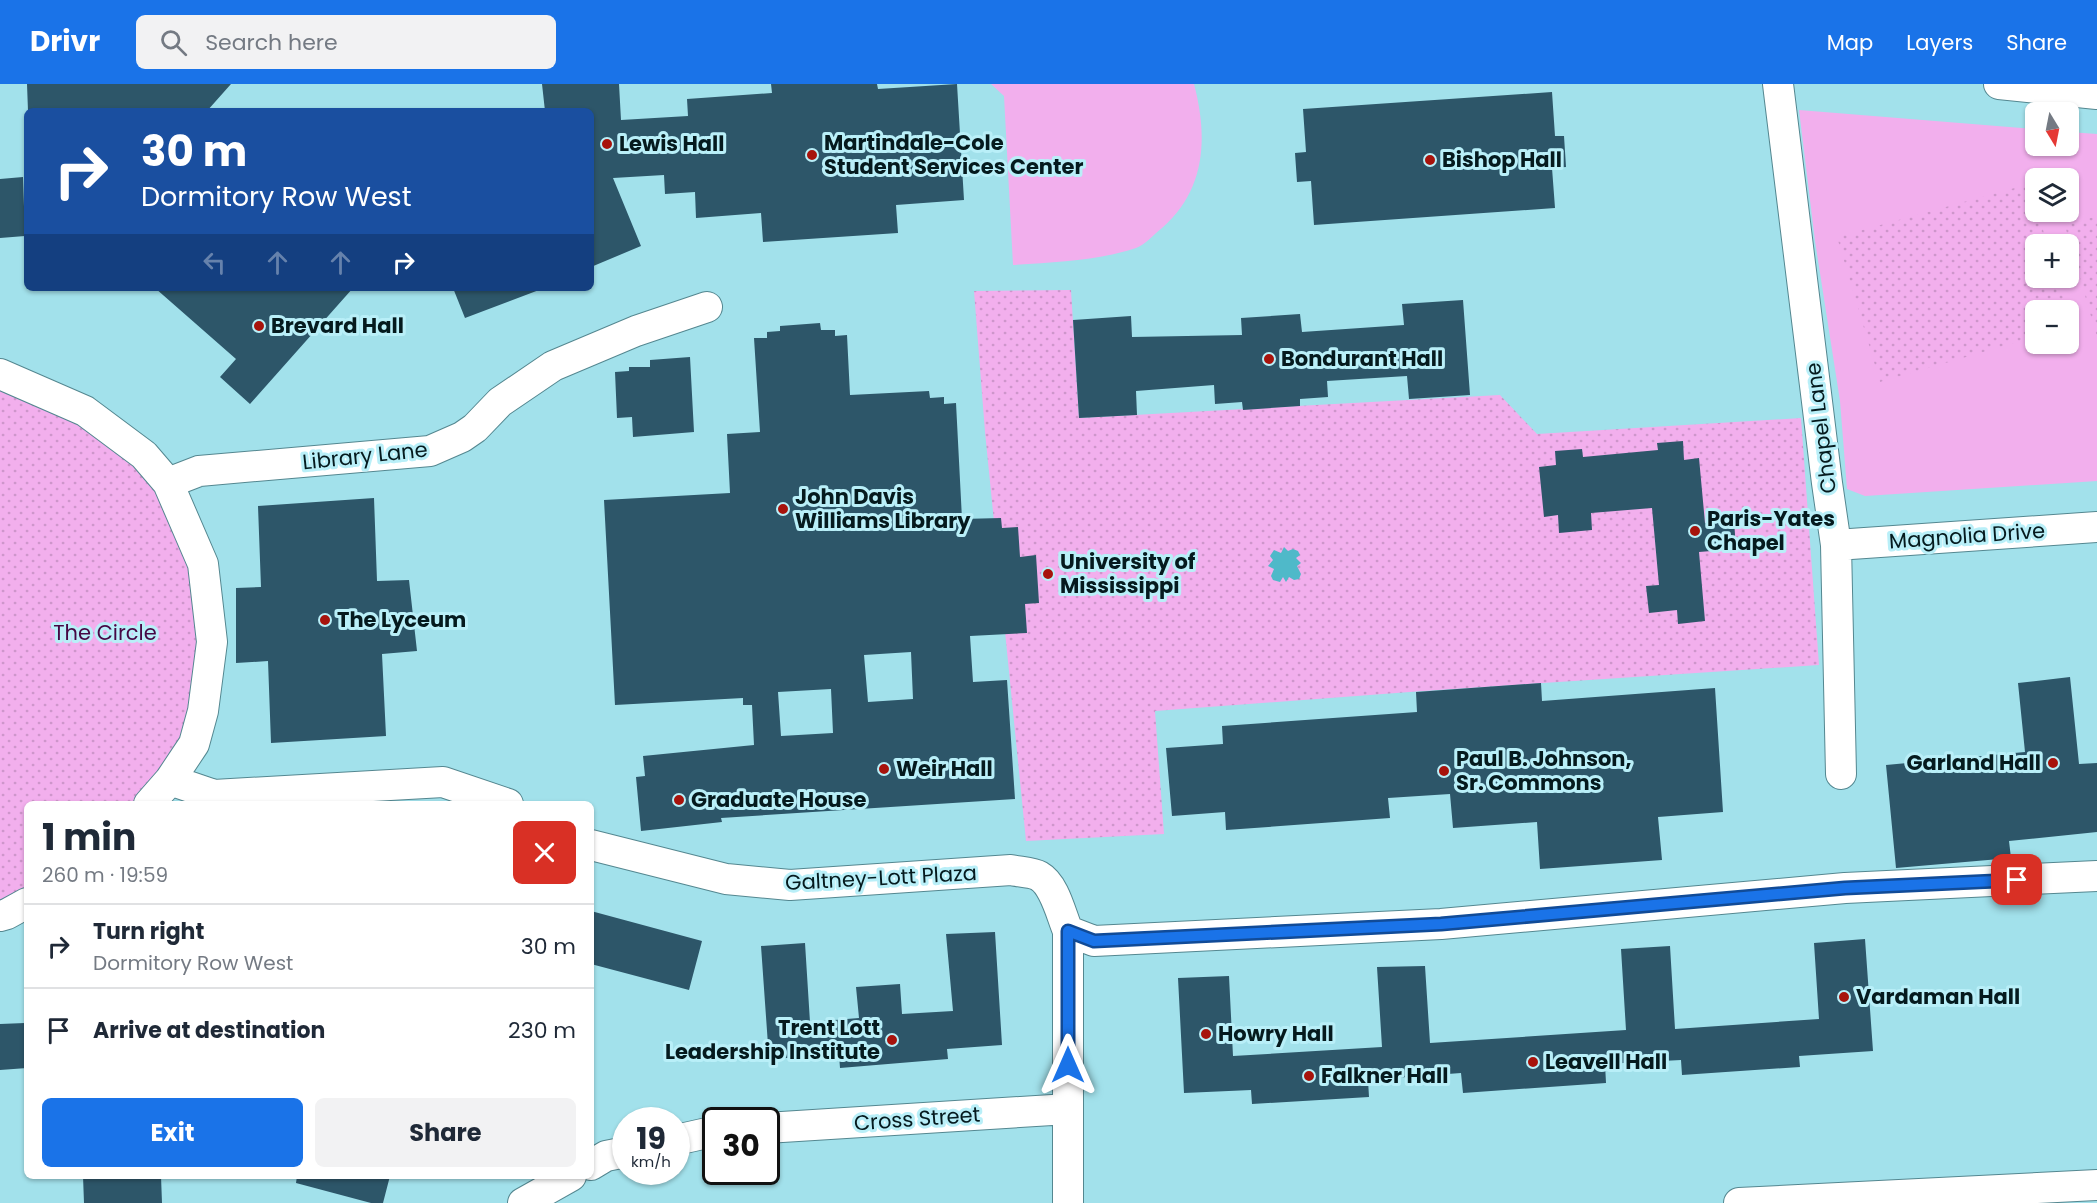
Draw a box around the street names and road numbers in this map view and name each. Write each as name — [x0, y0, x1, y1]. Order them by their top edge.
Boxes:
street label: Chapel Lane — [1798, 361, 1843, 495]
street label: Library Lane — [301, 435, 429, 476]
street label: Magnolia Drive — [1888, 516, 2046, 555]
street label: Galtney-Lott Plaza — [784, 858, 978, 897]
street label: Cross Street — [853, 1100, 981, 1137]

